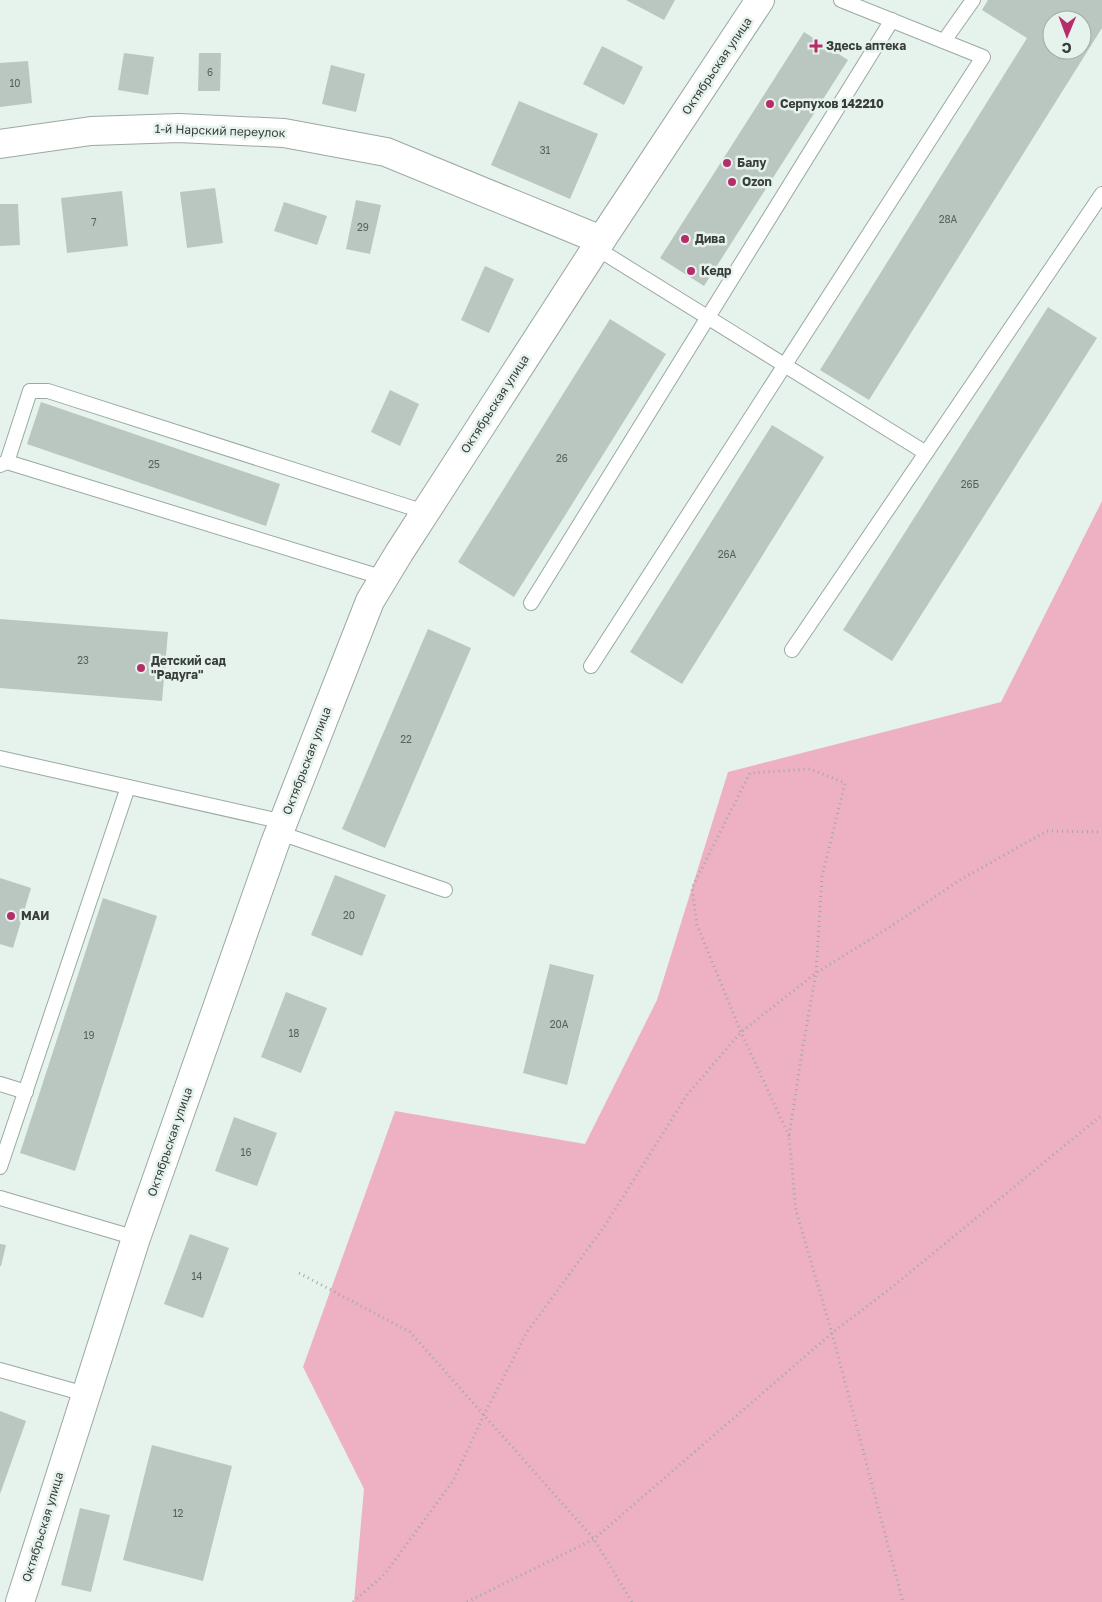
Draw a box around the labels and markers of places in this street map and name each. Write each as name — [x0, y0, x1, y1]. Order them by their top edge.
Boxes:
place label: Здесь аптека — [826, 38, 906, 53]
marker: Здесь аптека — [810, 40, 822, 52]
place label: Серпухов 142210 — [780, 96, 884, 111]
marker: Серпухов 142210 — [764, 98, 776, 110]
place label: Балу — [737, 155, 767, 170]
marker: Балу — [721, 157, 733, 169]
place label: Ozon — [742, 174, 772, 189]
marker: Ozon — [726, 176, 738, 188]
place label: Дива — [695, 231, 725, 246]
marker: Дива — [679, 233, 691, 245]
place label: Кедр — [701, 263, 732, 278]
marker: Кедр — [685, 265, 697, 277]
place label: Детский сад "Радуга" — [151, 653, 226, 682]
marker: Детский сад "Радуга" — [135, 662, 147, 674]
place label: МАИ — [21, 908, 49, 923]
marker: МАИ — [5, 910, 17, 922]

